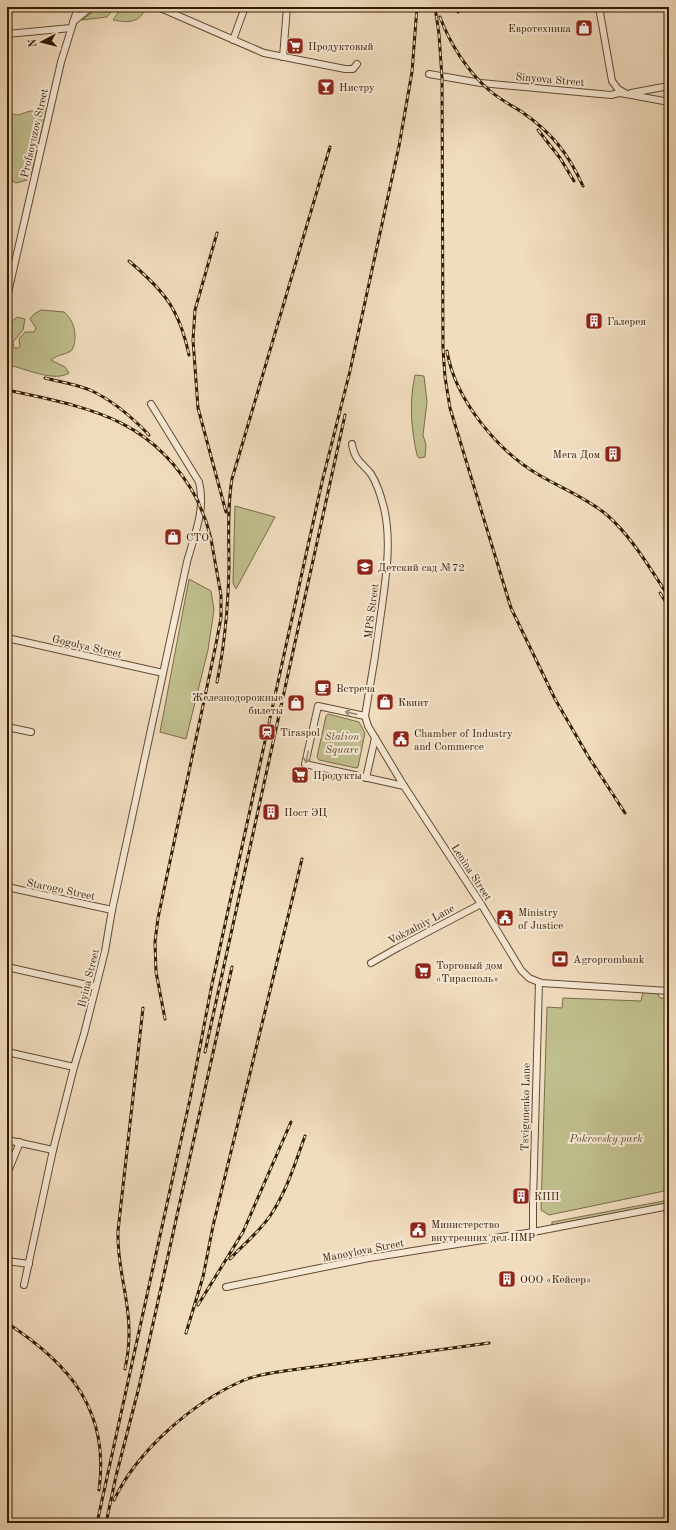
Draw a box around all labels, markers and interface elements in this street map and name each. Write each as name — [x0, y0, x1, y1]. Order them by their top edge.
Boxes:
shop icon: Евротехника — [574, 18, 594, 38]
north arrow — [22, 22, 62, 62]
place label: Евротехника — [508, 24, 572, 35]
supermarket icon: Продуктовый — [285, 36, 305, 56]
text: N — [28, 38, 40, 48]
place label: Продуктовый — [308, 42, 373, 53]
street label: Sinyova Street — [515, 72, 585, 89]
bar icon: Нистру — [316, 77, 336, 97]
place label: Нистру — [339, 83, 375, 94]
street label: Profsoyuzov Street — [20, 88, 51, 179]
building icon: Галерея — [584, 311, 604, 331]
place label: Галерея — [607, 317, 646, 328]
building icon: Мега Дом — [603, 444, 623, 464]
place label: Мега Дом — [553, 450, 600, 461]
shop icon: СТО — [163, 527, 183, 547]
place label: СТО — [186, 533, 209, 544]
school or university icon: Детский сад №72 — [355, 557, 375, 577]
place label: Детский сад №72 — [378, 563, 465, 574]
street label: MPS Street — [364, 583, 381, 640]
street label: Gogolya Street — [51, 634, 123, 661]
cafe icon: Встреча — [313, 678, 333, 698]
place label: Встреча — [336, 684, 376, 695]
shop icon: Квинт — [375, 692, 395, 712]
place label: Железнодорожные билеты — [192, 693, 283, 717]
shop icon: Железнодорожные билеты — [286, 693, 306, 713]
place label: Квинт — [398, 698, 428, 709]
one-way arrow — [344, 708, 357, 716]
station icon: Tiraspol — [257, 722, 277, 742]
place label: Tiraspol — [280, 728, 320, 739]
public building icon: Chamber of Industry and Commerce — [391, 729, 411, 749]
place label: Chamber of Industry and Commerce — [414, 729, 513, 753]
park label: Station Square — [325, 732, 360, 756]
one-way arrow — [302, 750, 310, 763]
supermarket icon: Продукты — [290, 765, 310, 785]
place label: Продукты — [313, 771, 362, 782]
building icon: Пост ЭЦ — [261, 802, 281, 822]
place label: Пост ЭЦ — [284, 808, 327, 819]
street label: Lenina Street — [448, 843, 493, 903]
street label: Starogo Street — [25, 878, 96, 903]
street label: Vokzalniy Lane — [387, 903, 457, 947]
public building icon: Ministry of Justice — [495, 908, 515, 928]
place label: Ministry of Justice — [518, 908, 563, 932]
street label: Ilyina Street — [77, 948, 102, 1009]
bank icon: Agroprombank — [550, 949, 570, 969]
place label: Agroprombank — [573, 955, 645, 966]
supermarket icon: Торговый дом «Тирасполь» — [413, 961, 433, 981]
place label: Торговый дом «Тирасполь» — [436, 961, 503, 985]
street label: Tsvigunenko Lane — [520, 1063, 533, 1151]
park label: Pokrovsky park — [568, 1134, 643, 1145]
building icon: КПП — [511, 1186, 531, 1206]
place label: КПП — [534, 1192, 560, 1203]
public building icon: Министерство внутренних дел ПМР — [408, 1220, 428, 1240]
place label: Министерство внутренних дел ПМР — [431, 1220, 535, 1244]
street label: Manoylova Street — [322, 1238, 405, 1265]
building icon: ООО «Кейсер» — [497, 1269, 517, 1289]
place label: ООО «Кейсер» — [520, 1275, 591, 1286]

